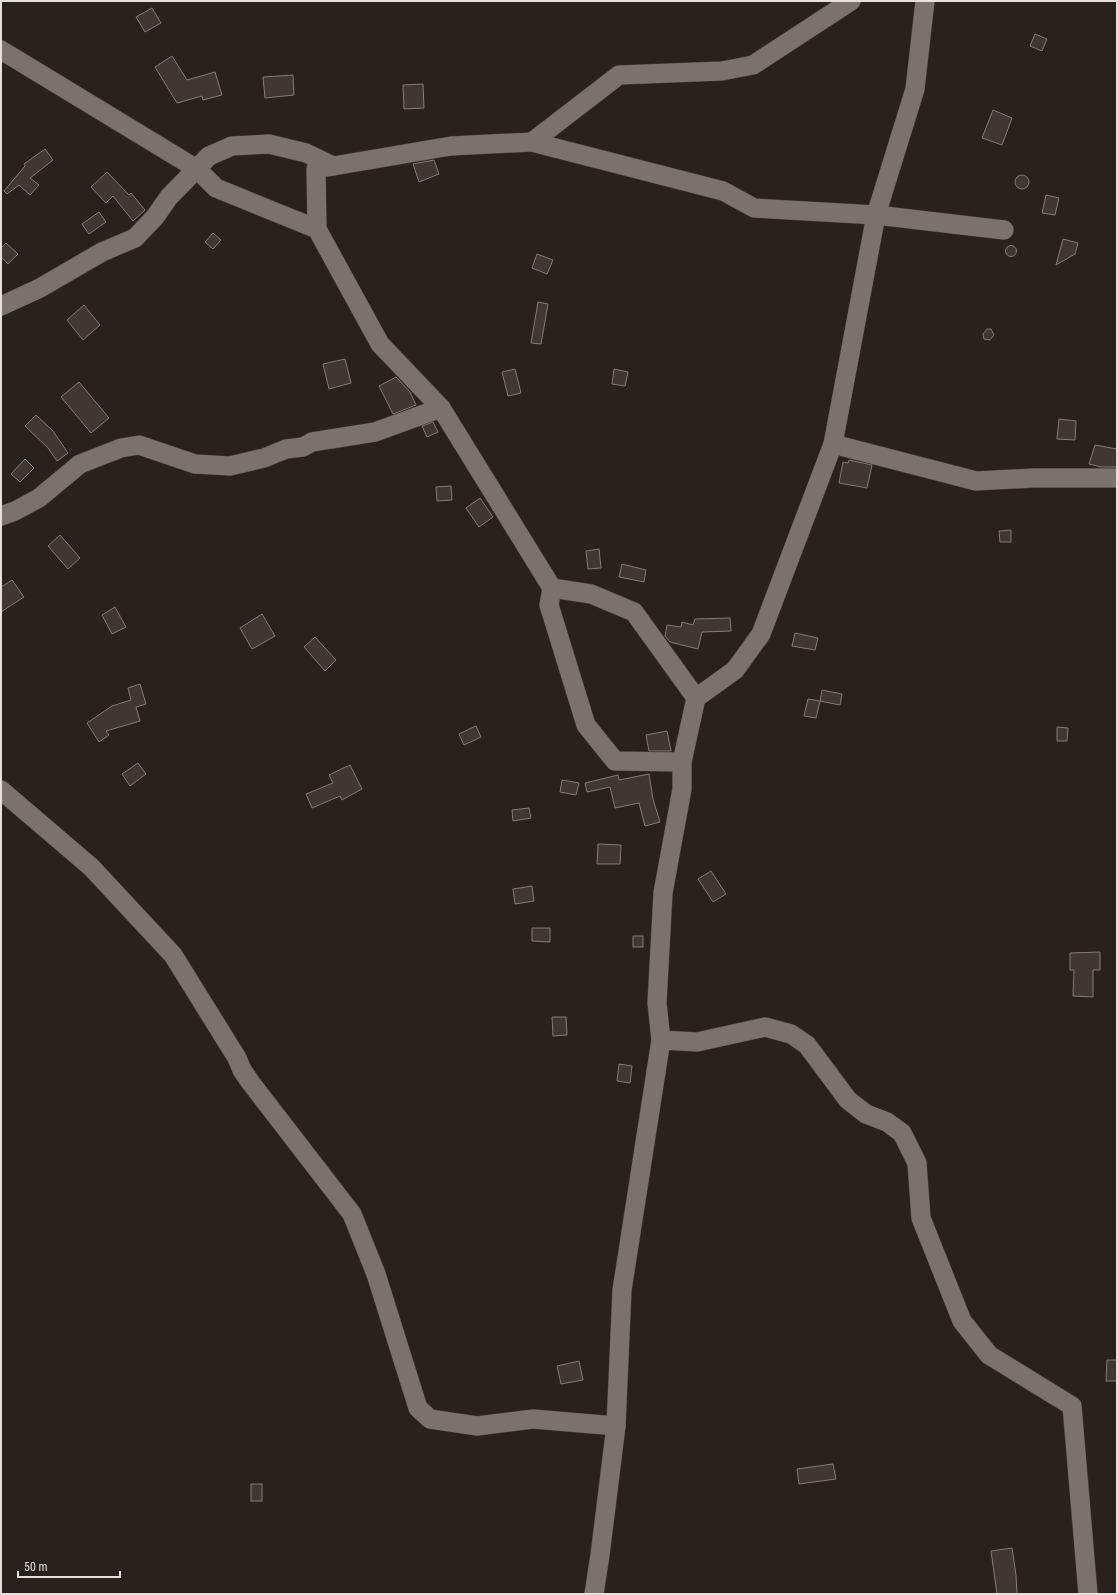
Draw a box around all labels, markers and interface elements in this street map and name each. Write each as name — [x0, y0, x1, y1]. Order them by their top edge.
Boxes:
scale bar — [18, 1553, 120, 1579]
text: 50 m — [24, 1560, 48, 1574]

